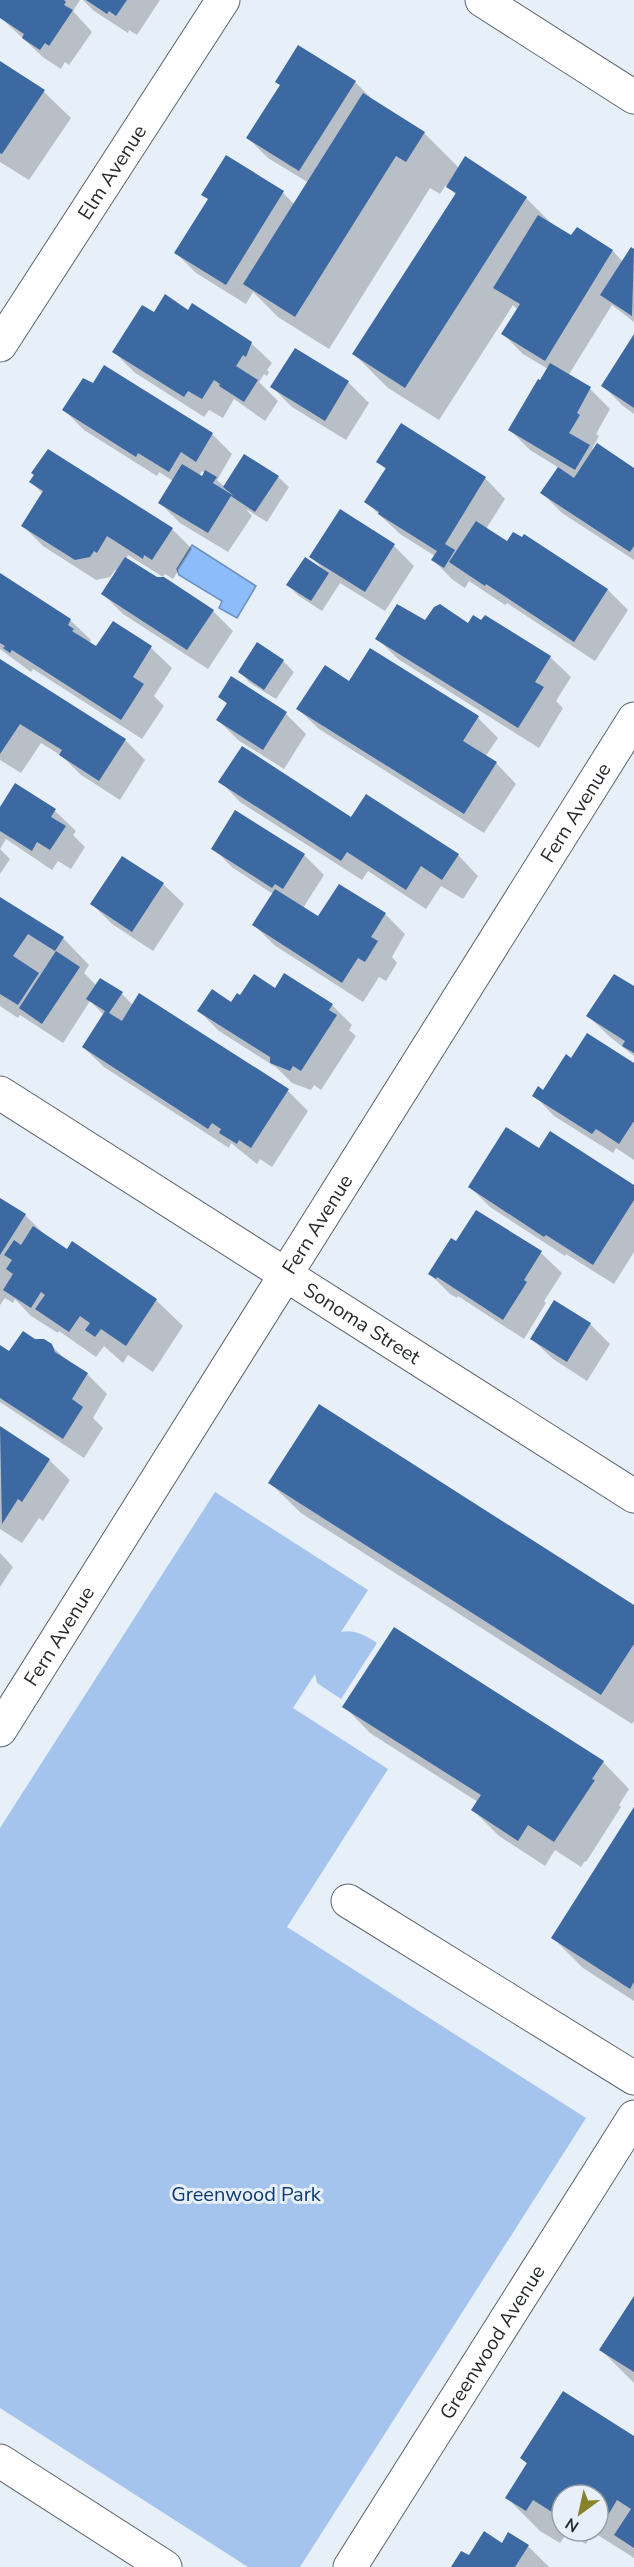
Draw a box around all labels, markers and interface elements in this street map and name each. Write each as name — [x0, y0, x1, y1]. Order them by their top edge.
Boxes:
street label: Elm Avenue — [71, 119, 152, 225]
street label: Fern Avenue — [534, 757, 617, 868]
street label: Fern Avenue — [276, 1169, 359, 1279]
street label: Sonoma Street — [299, 1276, 426, 1371]
street label: Fern Avenue — [18, 1581, 100, 1691]
park label: Greenwood Park — [171, 2181, 322, 2208]
street label: Greenwood Avenue — [433, 2260, 551, 2425]
north arrow — [550, 2483, 610, 2543]
text: N — [561, 2512, 583, 2537]

